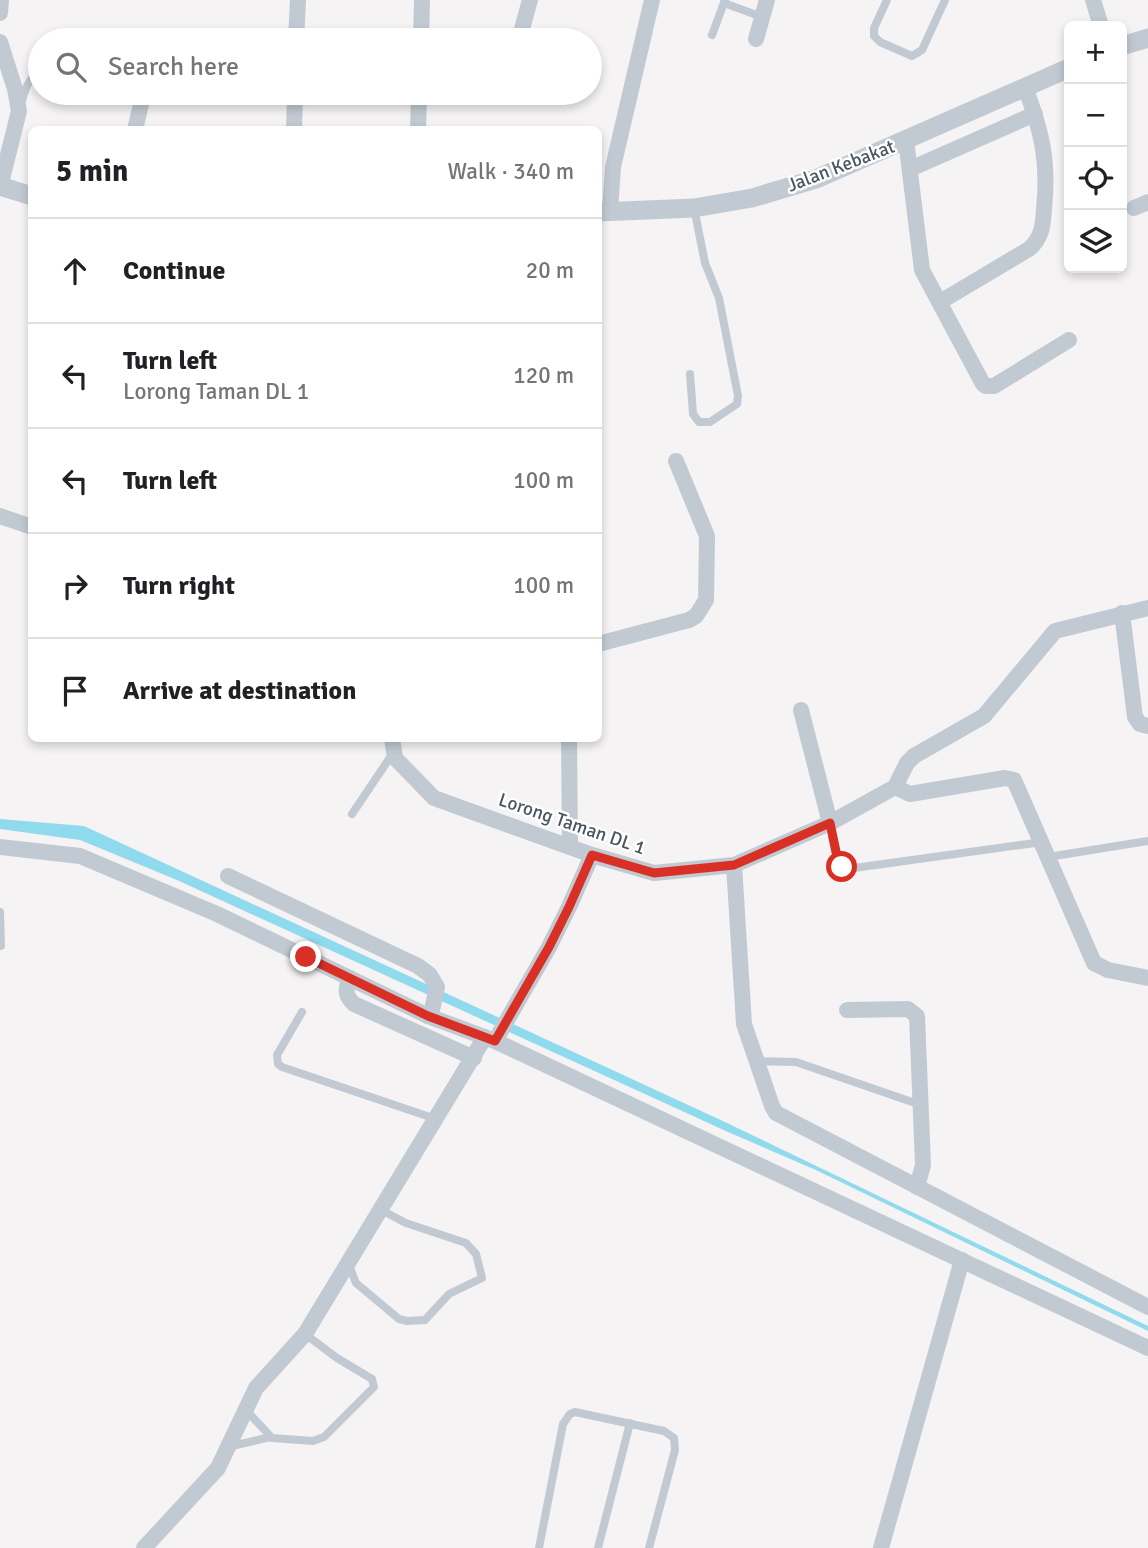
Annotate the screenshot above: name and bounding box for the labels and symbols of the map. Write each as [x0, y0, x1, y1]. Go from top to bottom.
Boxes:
street label: Jalan Kebakat [784, 134, 898, 197]
street label: Lorong Taman DL 1 [495, 788, 649, 860]
route start [826, 851, 857, 882]
route end [290, 941, 321, 972]

